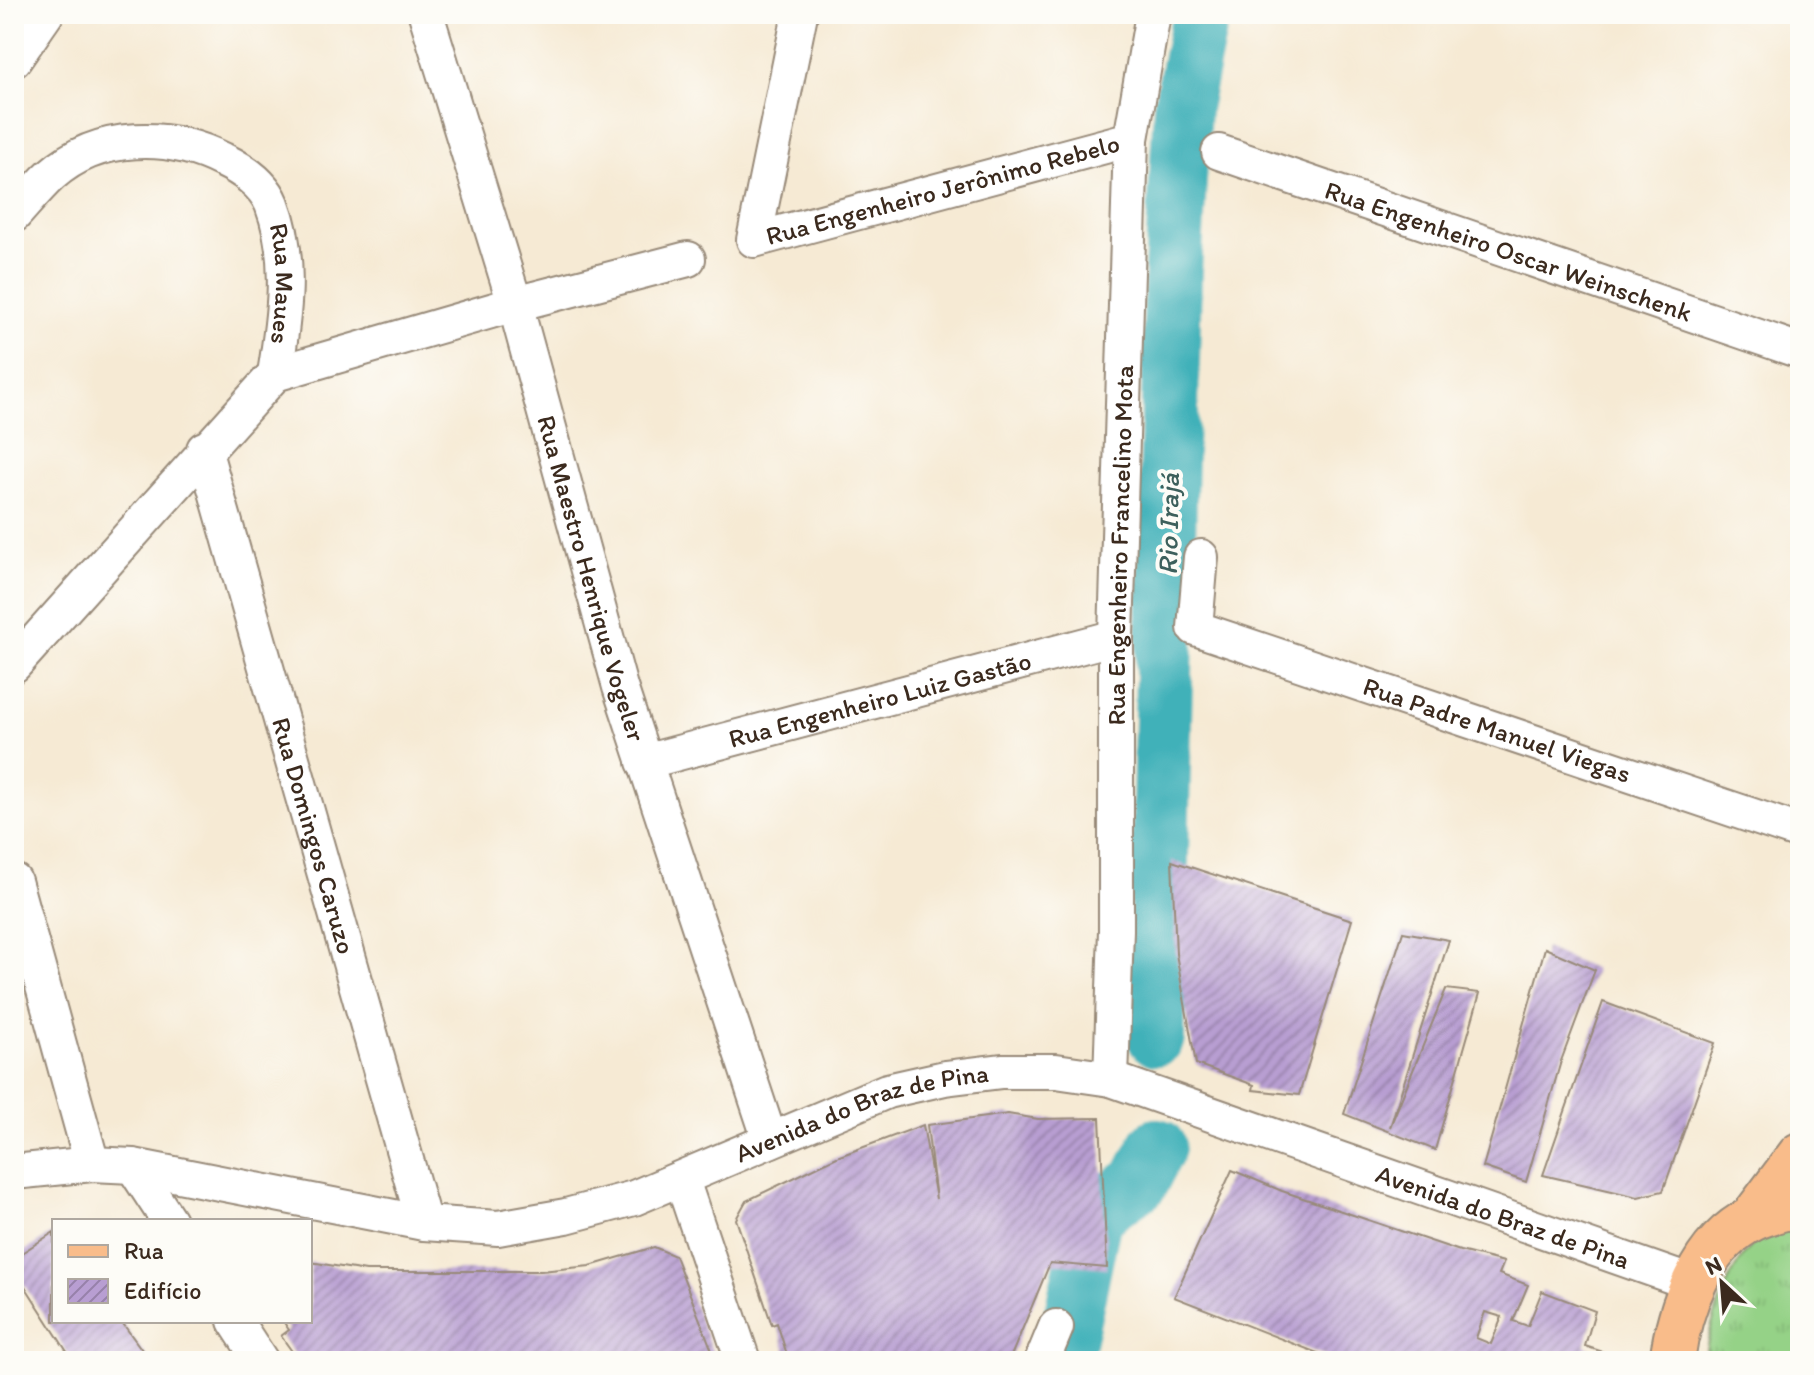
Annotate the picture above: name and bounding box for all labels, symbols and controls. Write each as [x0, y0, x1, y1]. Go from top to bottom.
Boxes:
street label: Rua Engenheiro Jerônimo Rebelo [762, 127, 1123, 252]
street label: Rua Engenheiro Oscar Weinschenk [1321, 174, 1696, 329]
street label: Rua Maues [263, 220, 301, 346]
street label: Rua Engenheiro Francelino Mota [1100, 364, 1140, 726]
street label: Rua Maestro Henrique Vogeler [530, 412, 653, 746]
water label: Rio Irajá [1150, 472, 1186, 575]
street label: Rua Engenheiro Luiz Gastão [725, 644, 1035, 755]
street label: Rua Padre Manuel Viegas [1359, 670, 1635, 790]
street label: Rua Domingos Caruzo [265, 714, 363, 958]
street label: Avenida do Braz de Pina [730, 1057, 990, 1169]
street label: Avenida do Braz de Pina [1372, 1157, 1634, 1276]
legend [52, 1219, 312, 1323]
text: Rua [124, 1236, 164, 1265]
north arrow [1682, 1243, 1762, 1323]
text: N [1701, 1250, 1726, 1281]
text: Edifício [124, 1276, 201, 1305]

